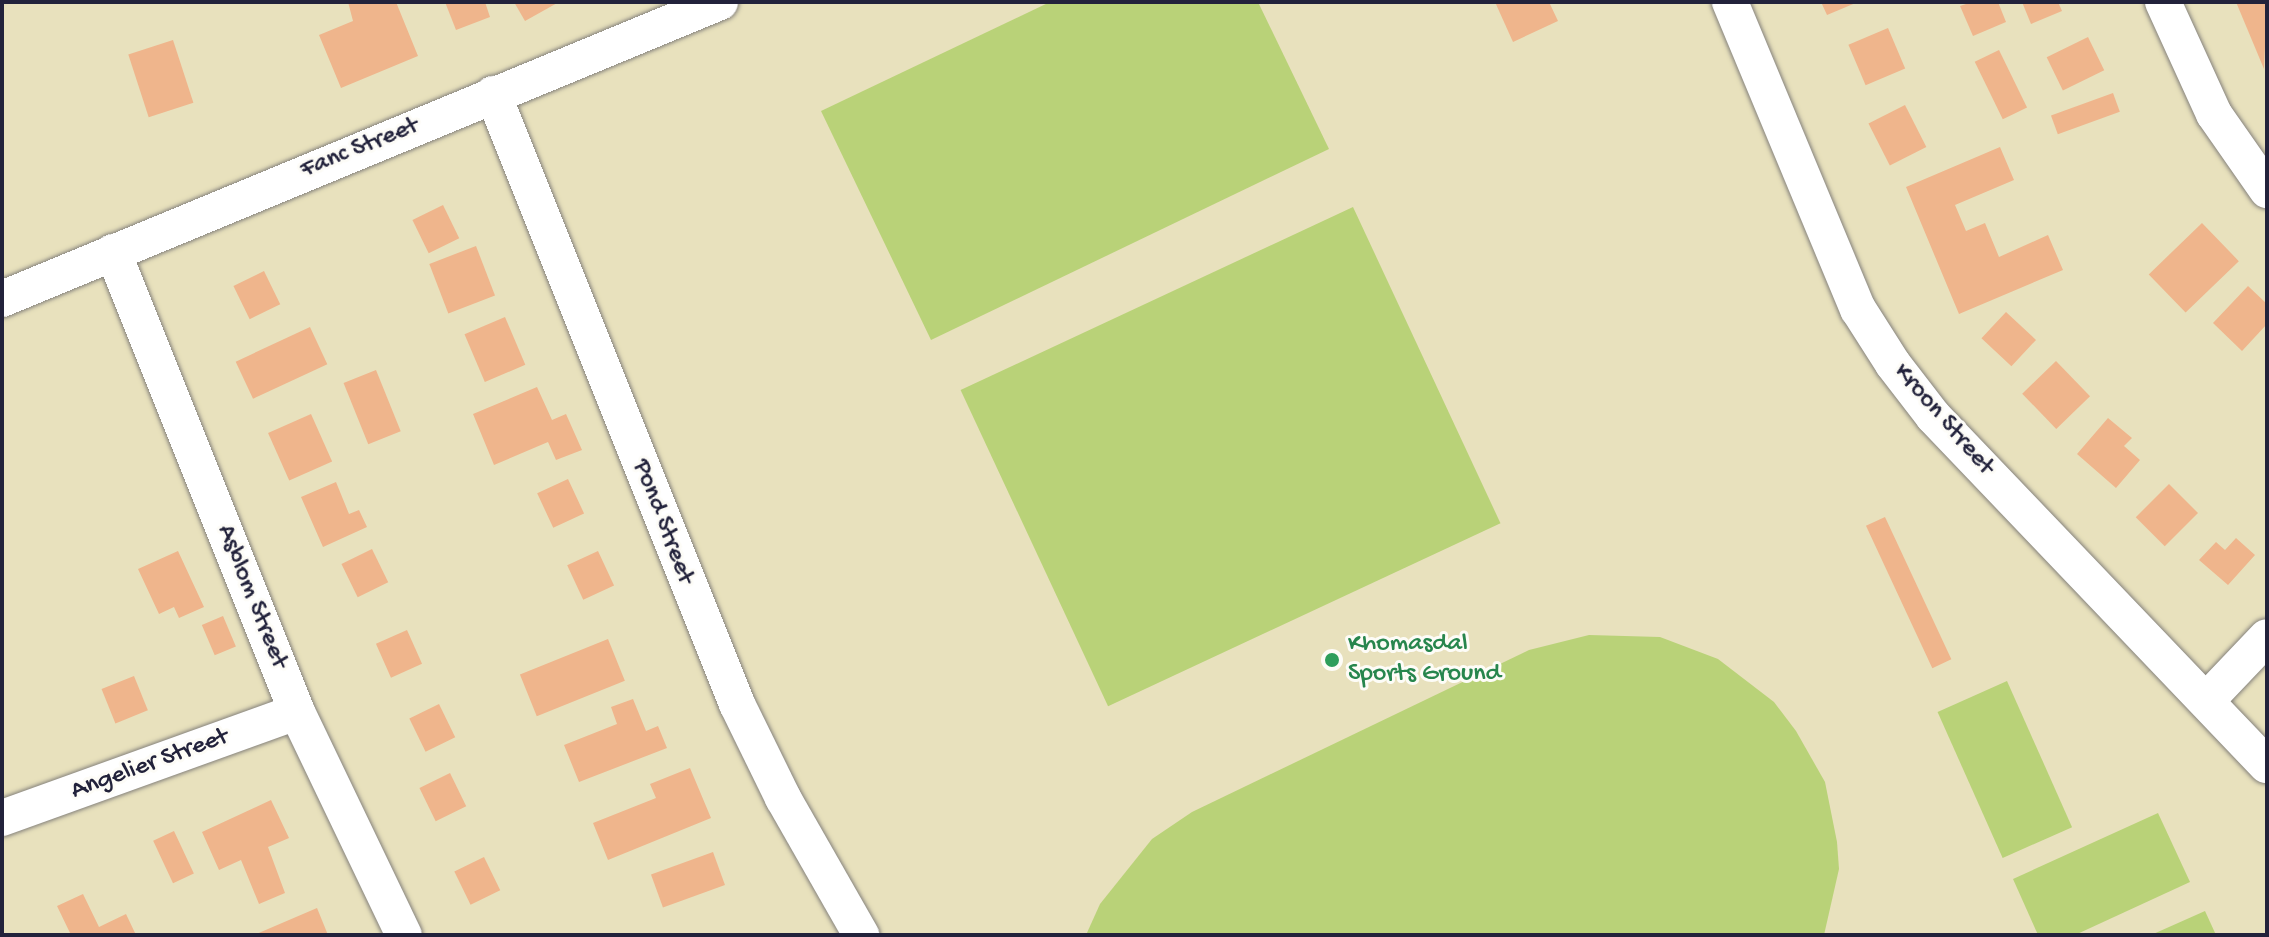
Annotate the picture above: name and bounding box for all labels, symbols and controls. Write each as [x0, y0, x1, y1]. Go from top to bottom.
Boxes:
street label: Fanc Street [296, 111, 424, 187]
street label: Kroon Street [1886, 358, 2000, 482]
street label: Pond Street [624, 455, 700, 589]
street label: Asblom Street [208, 521, 294, 673]
place label: Khomasdal Sports Ground [1348, 629, 1501, 690]
marker: Khomasdal Sports Ground [1323, 651, 1341, 669]
street label: Angelier Street [67, 722, 233, 808]

